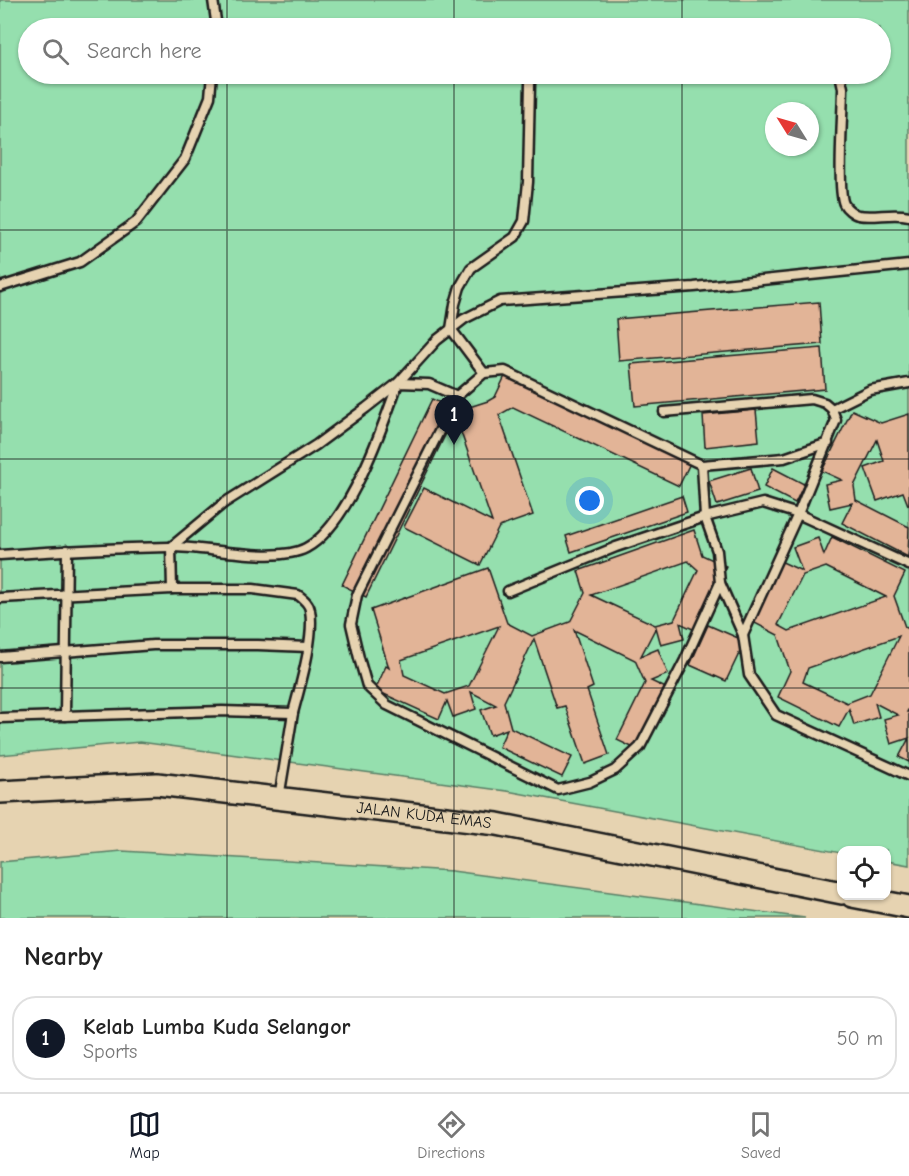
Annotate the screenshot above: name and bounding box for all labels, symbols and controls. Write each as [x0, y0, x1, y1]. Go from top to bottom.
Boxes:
search box [18, 18, 891, 84]
icon: search [39, 35, 72, 68]
text: Search here [87, 38, 202, 64]
north arrow [765, 102, 819, 156]
pin: 1 [434, 396, 474, 445]
your location [575, 486, 604, 515]
street label: JALAN KUDA EMAS [355, 799, 493, 832]
map controls [837, 846, 891, 900]
button: locate [837, 846, 891, 900]
text: Nearby [24, 942, 103, 972]
text: Kelab Lumba Kuda Selangor [83, 1014, 350, 1040]
text: 1 [42, 1027, 49, 1050]
text: 50 m [837, 1027, 883, 1050]
text: Sports [83, 1040, 137, 1063]
tab: Map [128, 1108, 161, 1162]
tab: Directions [417, 1108, 485, 1162]
tab: Saved [741, 1108, 781, 1162]

